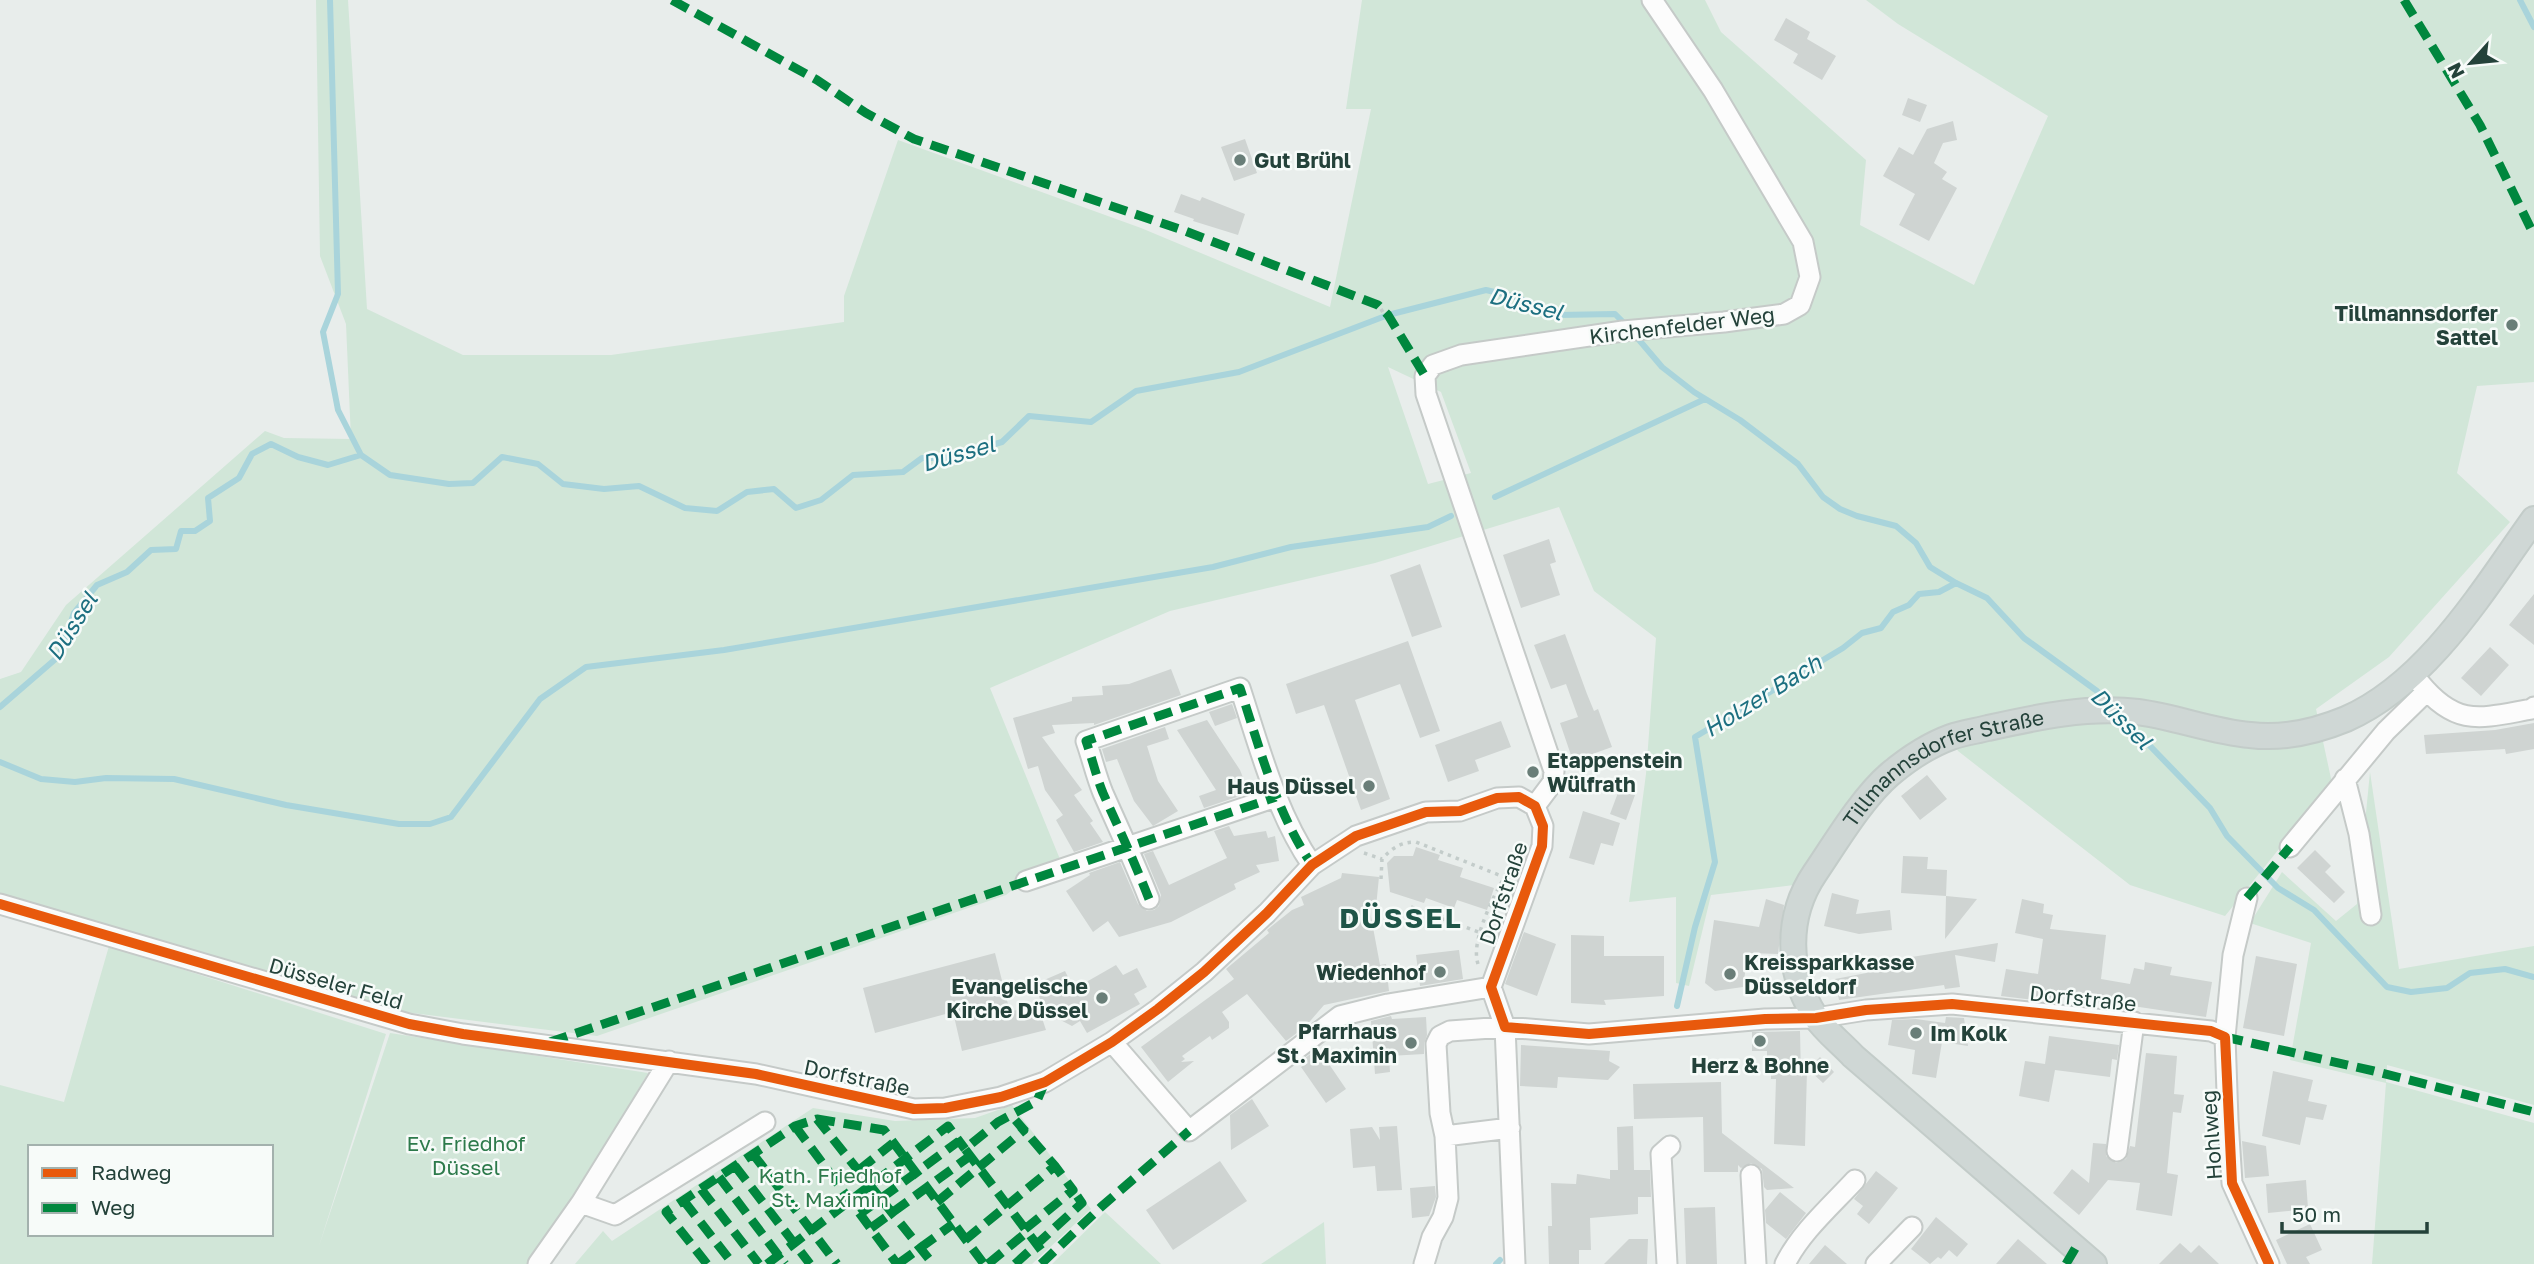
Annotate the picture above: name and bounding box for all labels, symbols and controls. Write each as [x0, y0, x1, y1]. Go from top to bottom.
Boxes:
north arrow [2436, 28, 2506, 98]
text: N [2442, 59, 2469, 83]
place label: Gut Brühl [1254, 147, 1351, 173]
marker: Gut Brühl [1232, 152, 1248, 168]
water label: Düssel [1486, 280, 1567, 326]
place label: Tillmannsdorfer Sattel [2335, 300, 2498, 350]
street label: Kirchenfelder Weg [1588, 301, 1776, 349]
marker: Tillmannsdorfer Sattel [2504, 317, 2520, 333]
water label: Düssel [918, 429, 1000, 477]
water label: Düssel [39, 585, 104, 665]
water label: Holzer Bach [1698, 647, 1827, 742]
water label: Düssel [2086, 682, 2160, 756]
street label: Tillmannsdorfer Straße [1837, 704, 2046, 832]
place label: Etappenstein Wülfrath [1547, 747, 1683, 797]
marker: Etappenstein Wülfrath [1525, 764, 1541, 780]
place label: Haus Düssel [1227, 773, 1355, 799]
marker: Haus Düssel [1361, 778, 1377, 794]
street label: Dorfstraße [1473, 838, 1533, 948]
district label: DÜSSEL [1339, 901, 1463, 934]
place label: Kreissparkkasse Düsseldorf [1744, 949, 1914, 999]
street label: Düsseler Feld [266, 952, 406, 1014]
place label: Wiedenhof [1316, 959, 1426, 985]
marker: Wiedenhof [1432, 964, 1448, 980]
marker: Kreissparkkasse Düsseldorf [1722, 966, 1738, 982]
place label: Evangelische Kirche Düssel [946, 973, 1088, 1023]
street label: Dorfstraße [2028, 979, 2138, 1017]
marker: Evangelische Kirche Düssel [1094, 990, 1110, 1006]
place label: Pfarrhaus St. Maximin [1277, 1018, 1397, 1068]
place label: Im Kolk [1930, 1020, 2007, 1046]
marker: Im Kolk [1908, 1025, 1924, 1041]
marker: Herz & Bohne [1752, 1033, 1768, 1049]
marker: Pfarrhaus St. Maximin [1403, 1035, 1419, 1051]
place label: Herz & Bohne [1691, 1052, 1829, 1078]
street label: Dorfstraße [802, 1053, 912, 1101]
street label: Hohlweg [2195, 1089, 2227, 1181]
park label: Ev. Friedhof Düssel [406, 1130, 526, 1180]
legend [28, 1145, 273, 1236]
text: Radweg [91, 1159, 172, 1185]
park label: Kath. Friedhof St. Maximin [758, 1162, 902, 1212]
scale bar [2282, 1190, 2427, 1234]
text: Weg [91, 1194, 135, 1220]
text: 50 m [2292, 1201, 2341, 1227]

